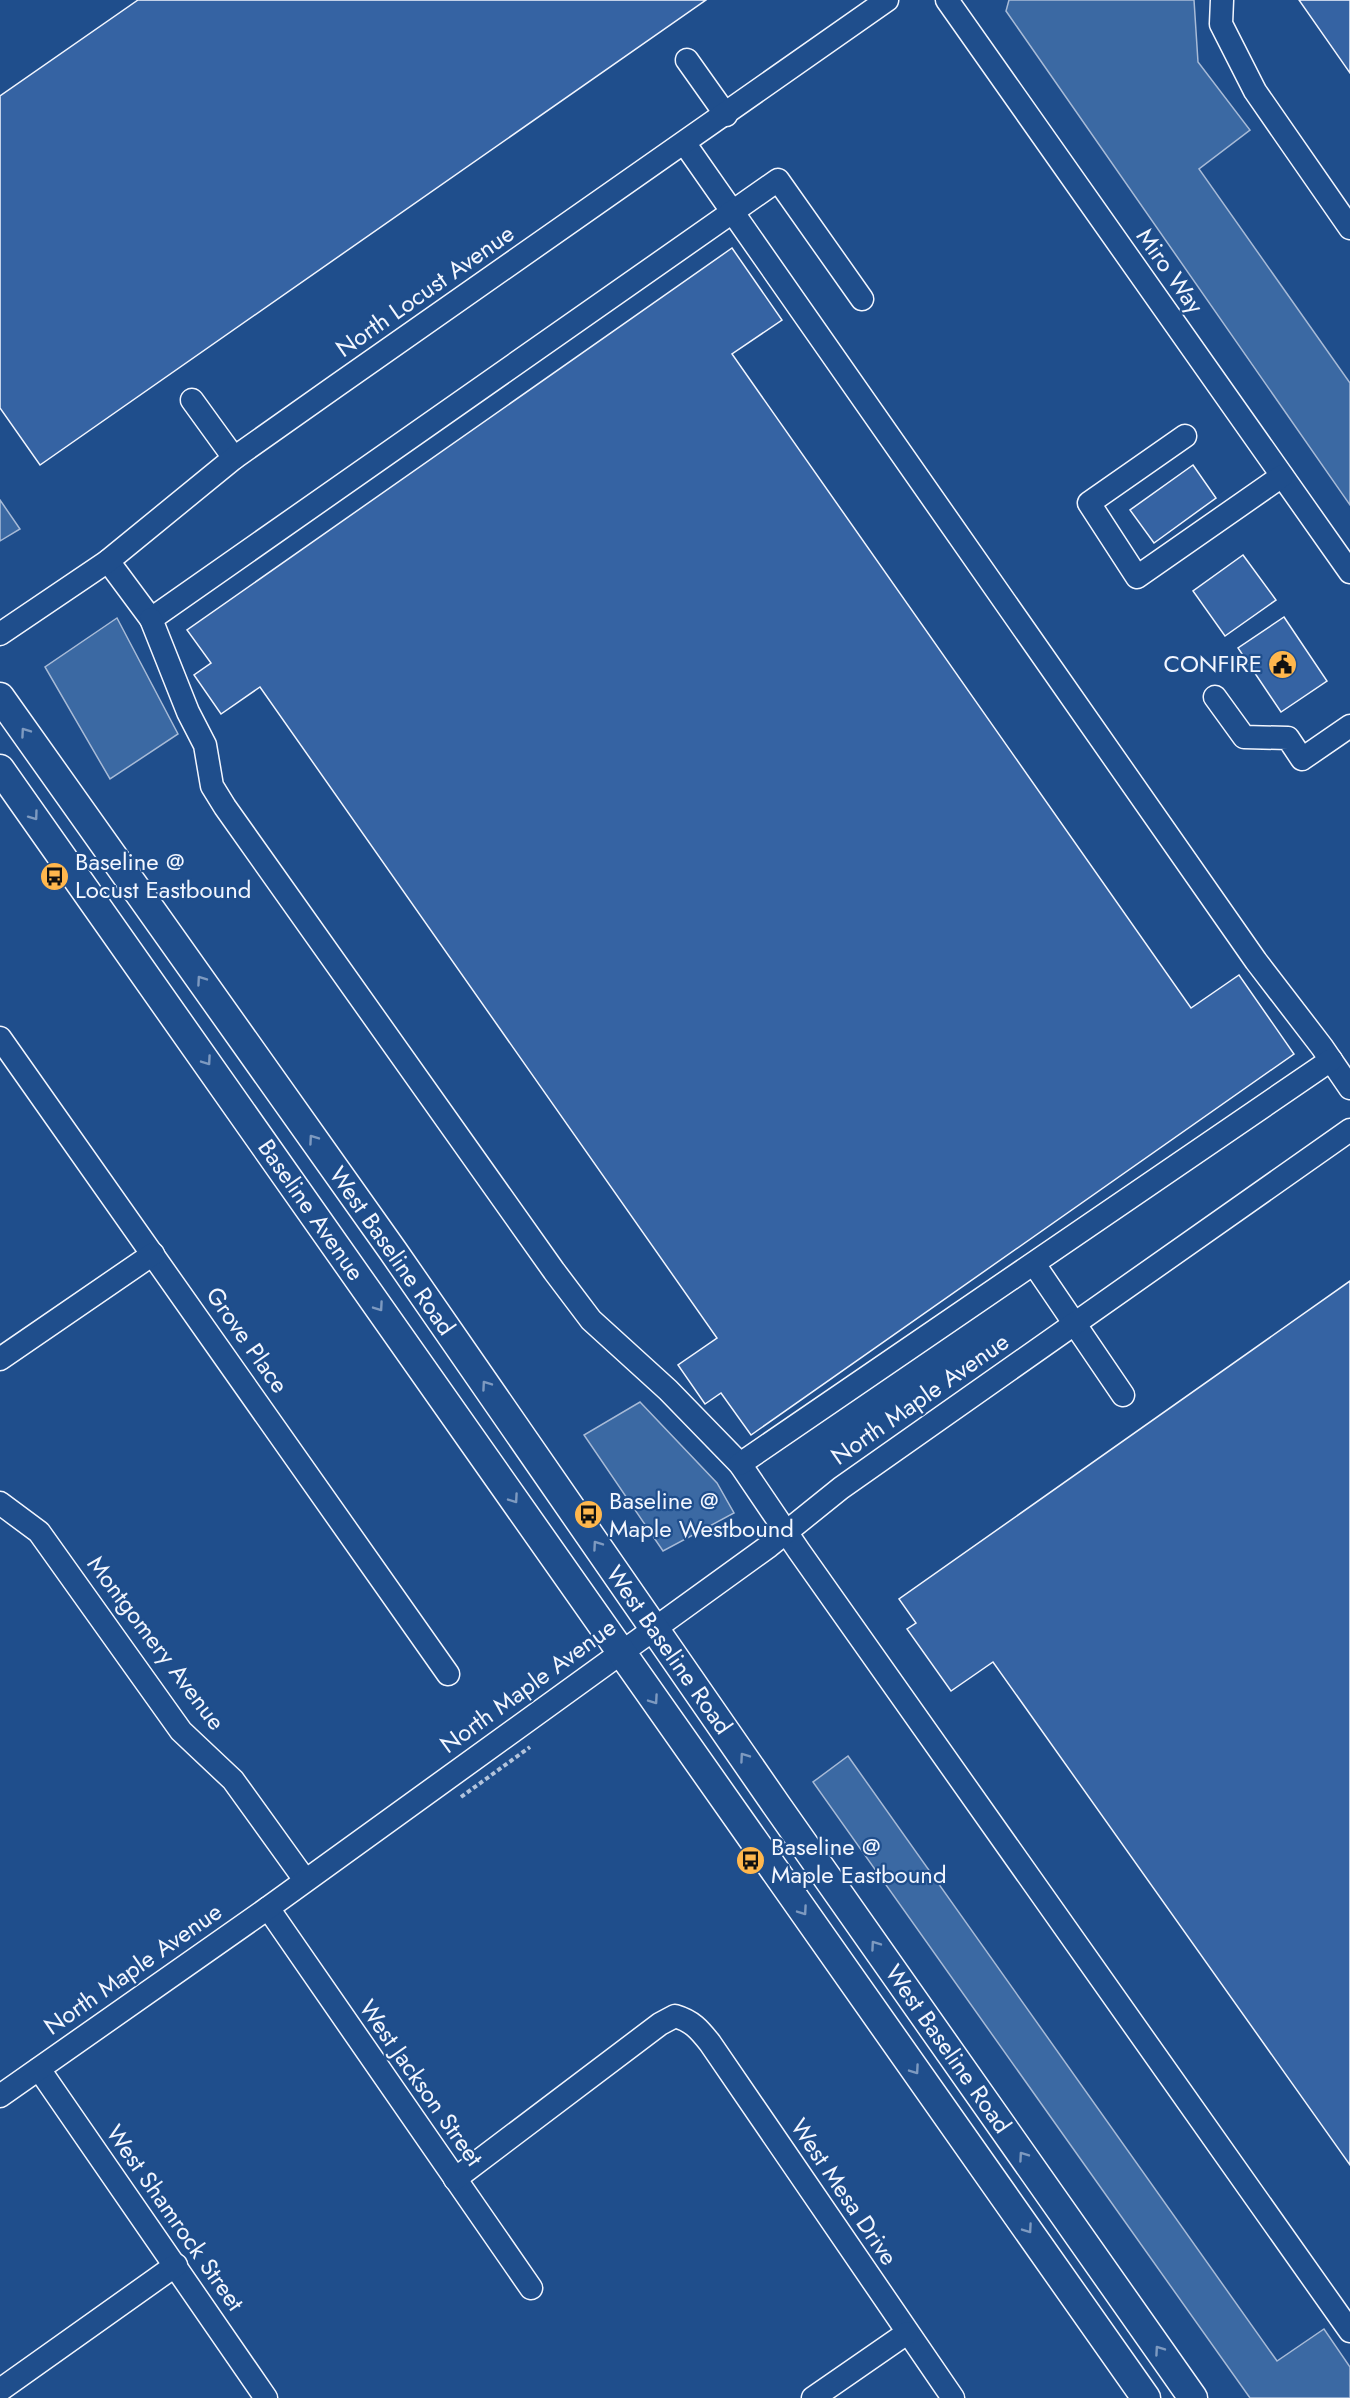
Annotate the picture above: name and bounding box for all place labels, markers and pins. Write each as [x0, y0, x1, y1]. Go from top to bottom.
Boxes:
place label: CONFIRE [1163, 646, 1262, 681]
public building icon: CONFIRE [1267, 648, 1299, 680]
place label: Baseline @ Locust Eastbound [75, 844, 251, 907]
bus stop icon: Baseline @ Locust Eastbound [38, 860, 70, 892]
place label: Baseline @ Maple Westbound [609, 1483, 794, 1546]
bus stop icon: Baseline @ Maple Westbound [572, 1499, 604, 1531]
place label: Baseline @ Maple Eastbound [771, 1829, 947, 1892]
bus stop icon: Baseline @ Maple Eastbound [734, 1845, 766, 1877]

